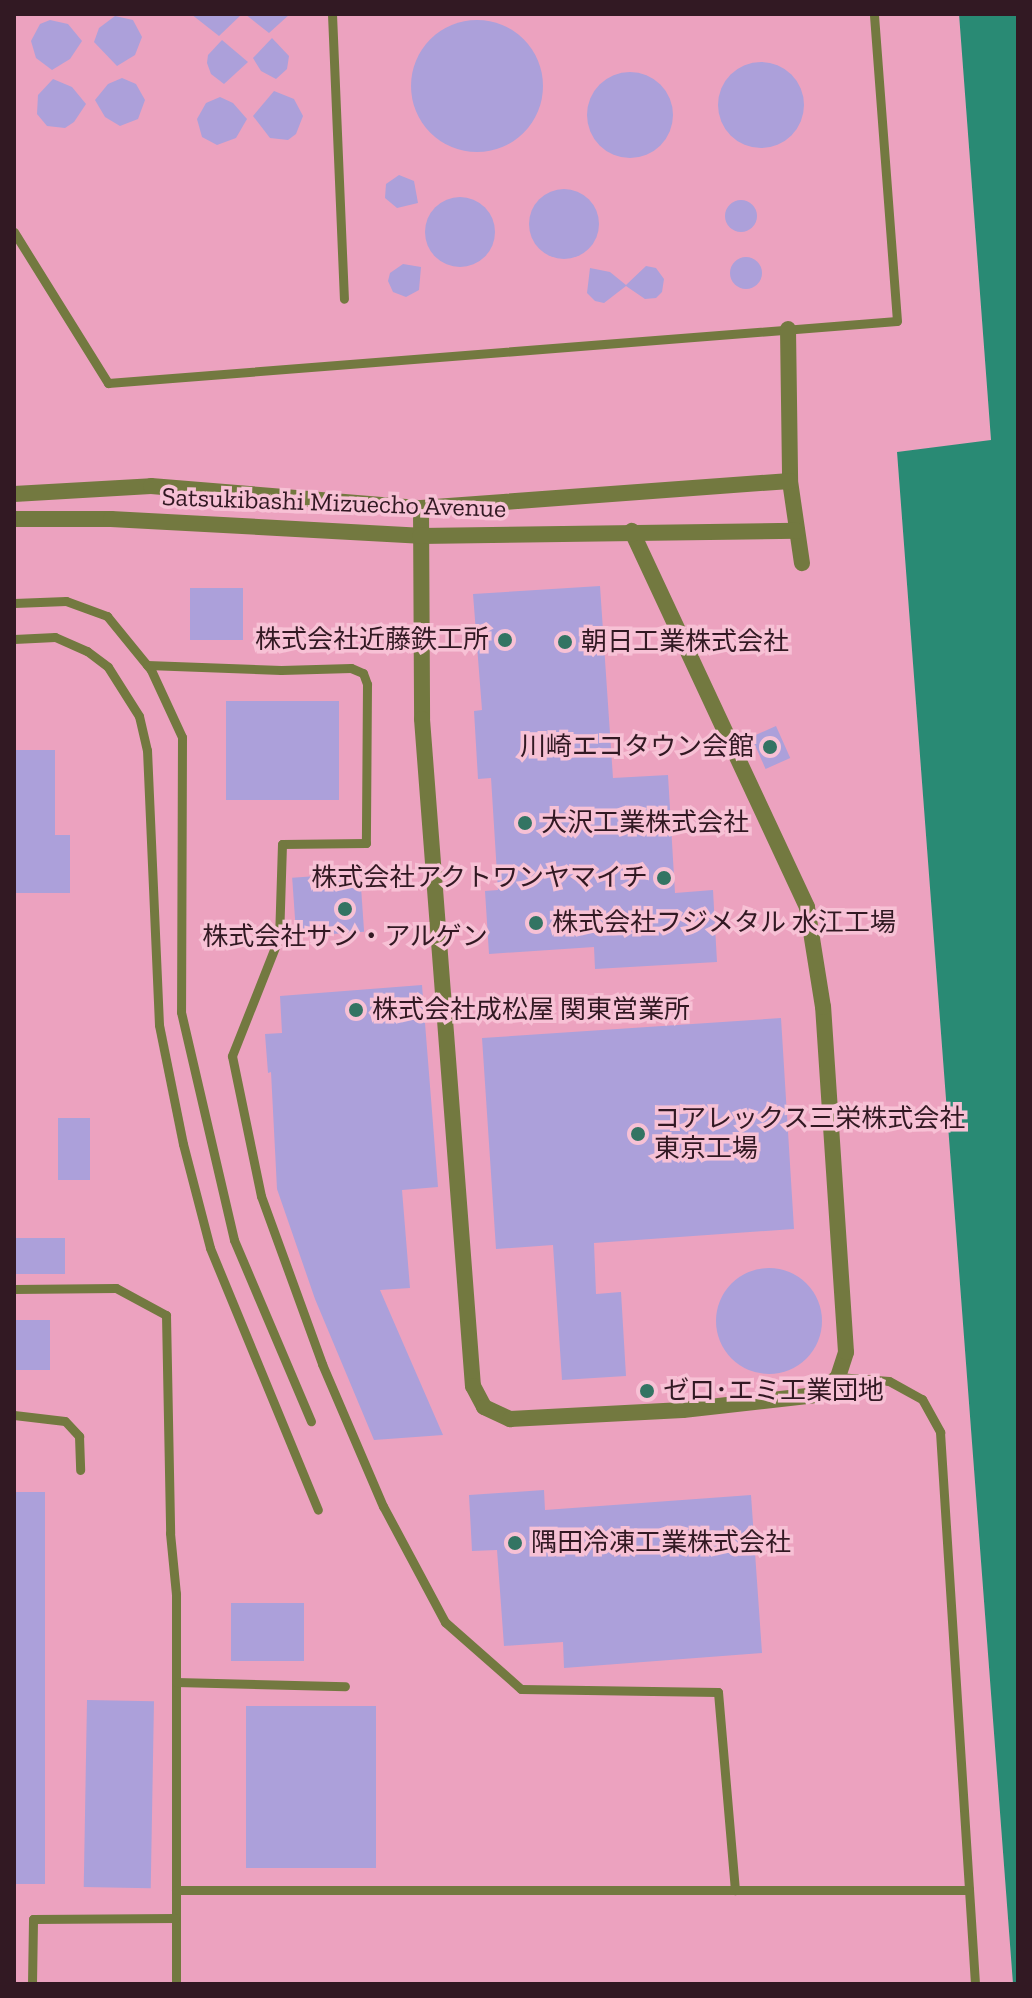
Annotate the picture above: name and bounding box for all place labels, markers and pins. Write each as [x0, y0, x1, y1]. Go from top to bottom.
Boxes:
place label: 株式会社近藤鉄工所 [255, 624, 489, 656]
place label: 朝日工業株式会社 [581, 626, 789, 658]
marker: 株式会社近藤鉄工所 [496, 631, 514, 649]
marker: 朝日工業株式会社 [556, 633, 574, 651]
place label: 川崎エコタウン会館 [520, 731, 754, 763]
marker: 川崎エコタウン会館 [761, 738, 779, 756]
place label: 大沢工業株式会社 [541, 807, 749, 839]
marker: 大沢工業株式会社 [516, 814, 534, 832]
place label: 株式会社アクトワンヤマイチ [310, 862, 648, 894]
marker: 株式会社アクトワンヤマイチ [655, 869, 673, 887]
marker: 株式会社サン・アルゲン [336, 900, 354, 918]
place label: 株式会社フジメタル 水江工場 [552, 907, 896, 939]
marker: 株式会社フジメタル 水江工場 [527, 914, 545, 932]
place label: 株式会社サン・アルゲン [202, 921, 488, 953]
place label: 株式会社成松屋 関東営業所 [372, 994, 690, 1026]
marker: 株式会社成松屋 関東営業所 [347, 1001, 365, 1019]
place label: コアレックス三栄株式会社 東京工場 [654, 1103, 966, 1164]
marker: コアレックス三栄株式会社 東京工場 [629, 1125, 647, 1143]
place label: ゼロ･エミ工業団地 [663, 1375, 884, 1407]
marker: ゼロ･エミ工業団地 [638, 1382, 656, 1400]
place label: 隅田冷凍工業株式会社 [531, 1527, 791, 1559]
marker: 隅田冷凍工業株式会社 [506, 1534, 524, 1552]

